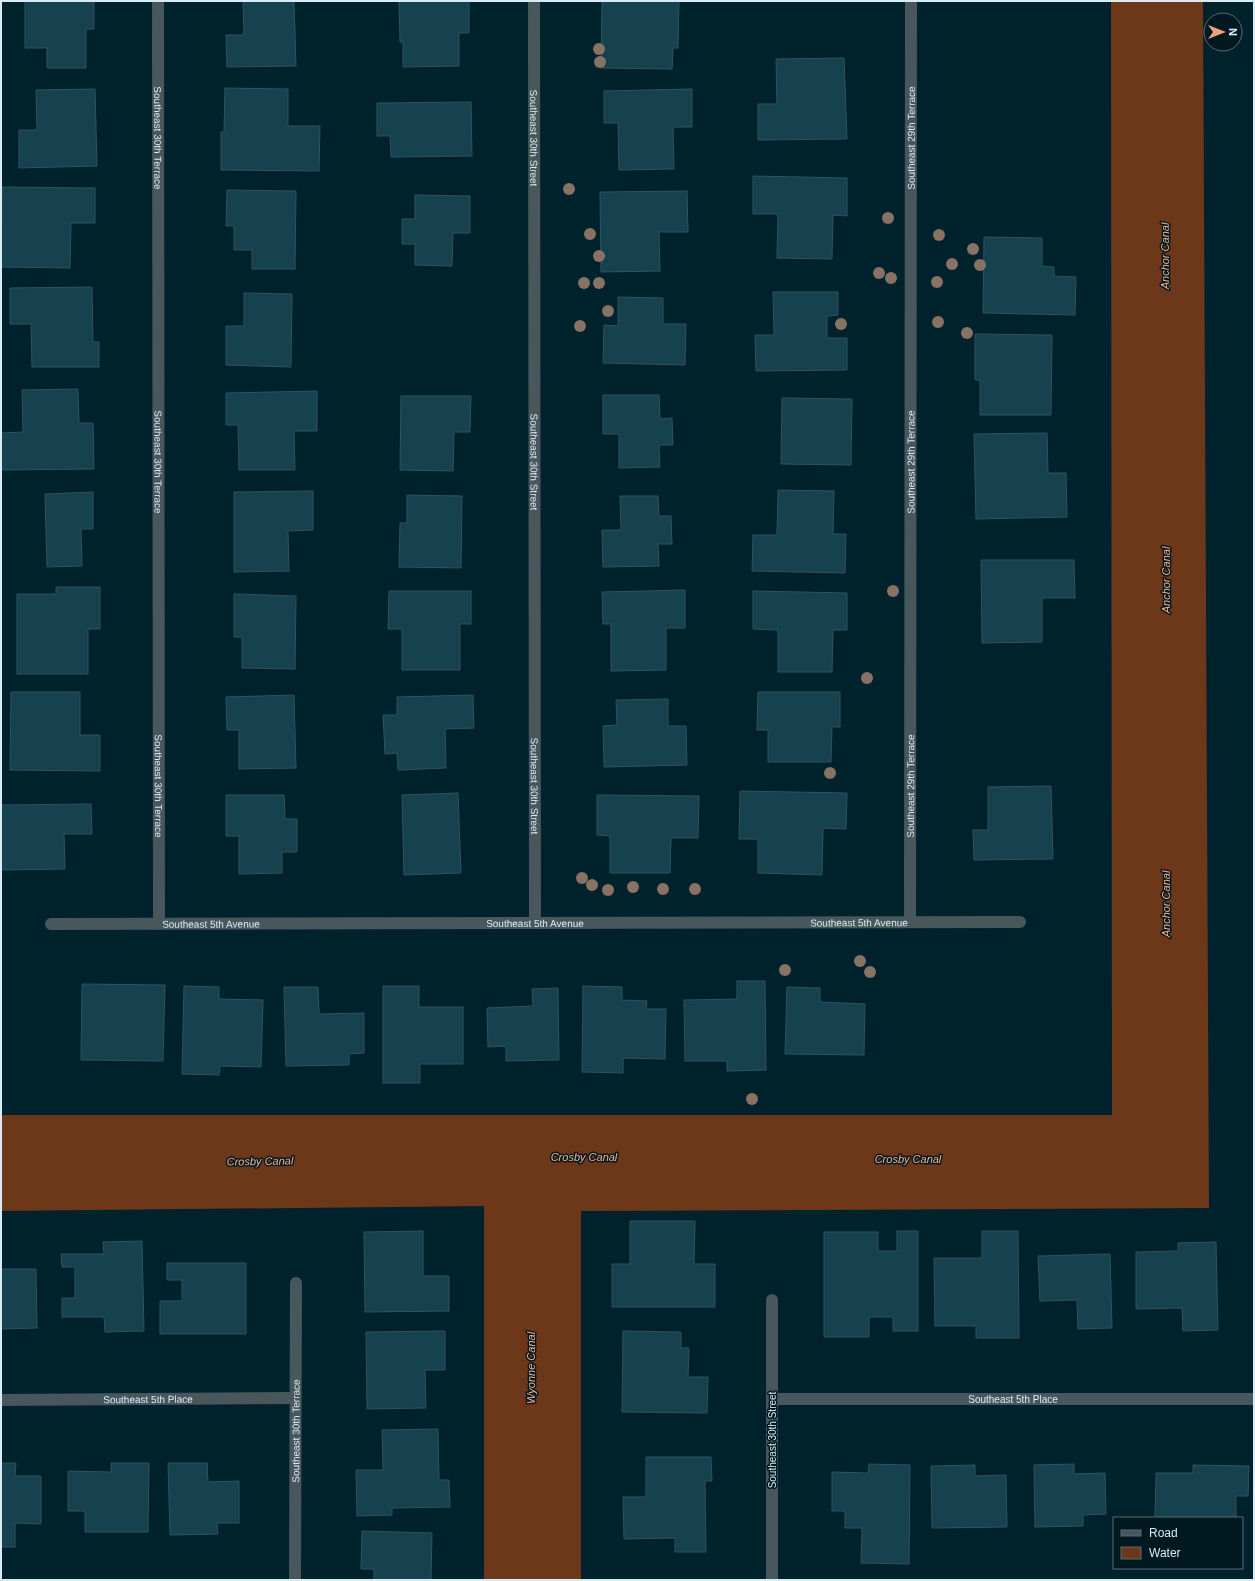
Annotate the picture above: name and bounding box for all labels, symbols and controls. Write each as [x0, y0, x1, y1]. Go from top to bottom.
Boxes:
north arrow [1203, 12, 1243, 52]
text: N [1227, 28, 1239, 36]
street label: Southeast 30th Terrace [153, 86, 164, 190]
street label: Southeast 29th Terrace [905, 86, 916, 190]
street label: Southeast 30th Street [529, 90, 540, 187]
water label: Anchor Canal [1159, 222, 1171, 290]
street label: Southeast 30th Terrace [153, 410, 164, 514]
street label: Southeast 29th Terrace [905, 410, 916, 514]
street label: Southeast 30th Street [529, 414, 540, 511]
water label: Anchor Canal [1160, 546, 1172, 614]
street label: Southeast 30th Terrace [153, 734, 164, 838]
street label: Southeast 29th Terrace [905, 734, 916, 838]
street label: Southeast 30th Street [529, 738, 540, 835]
water label: Anchor Canal [1160, 870, 1172, 938]
street label: Southeast 5th Avenue [486, 917, 584, 929]
street label: Southeast 5th Avenue [810, 917, 908, 928]
street label: Southeast 5th Avenue [162, 918, 260, 929]
water label: Crosby Canal [551, 1151, 618, 1163]
water label: Crosby Canal [875, 1153, 942, 1165]
water label: Crosby Canal [227, 1154, 294, 1168]
water label: Wyonne Canal [525, 1331, 537, 1404]
street label: Southeast 30th Terrace [290, 1379, 301, 1483]
street label: Southeast 30th Street [767, 1391, 778, 1488]
street label: Southeast 5th Place [103, 1393, 193, 1405]
street label: Southeast 5th Place [968, 1394, 1058, 1405]
legend [1113, 1517, 1243, 1569]
text: Road [1149, 1526, 1178, 1540]
text: Water [1149, 1546, 1181, 1560]

